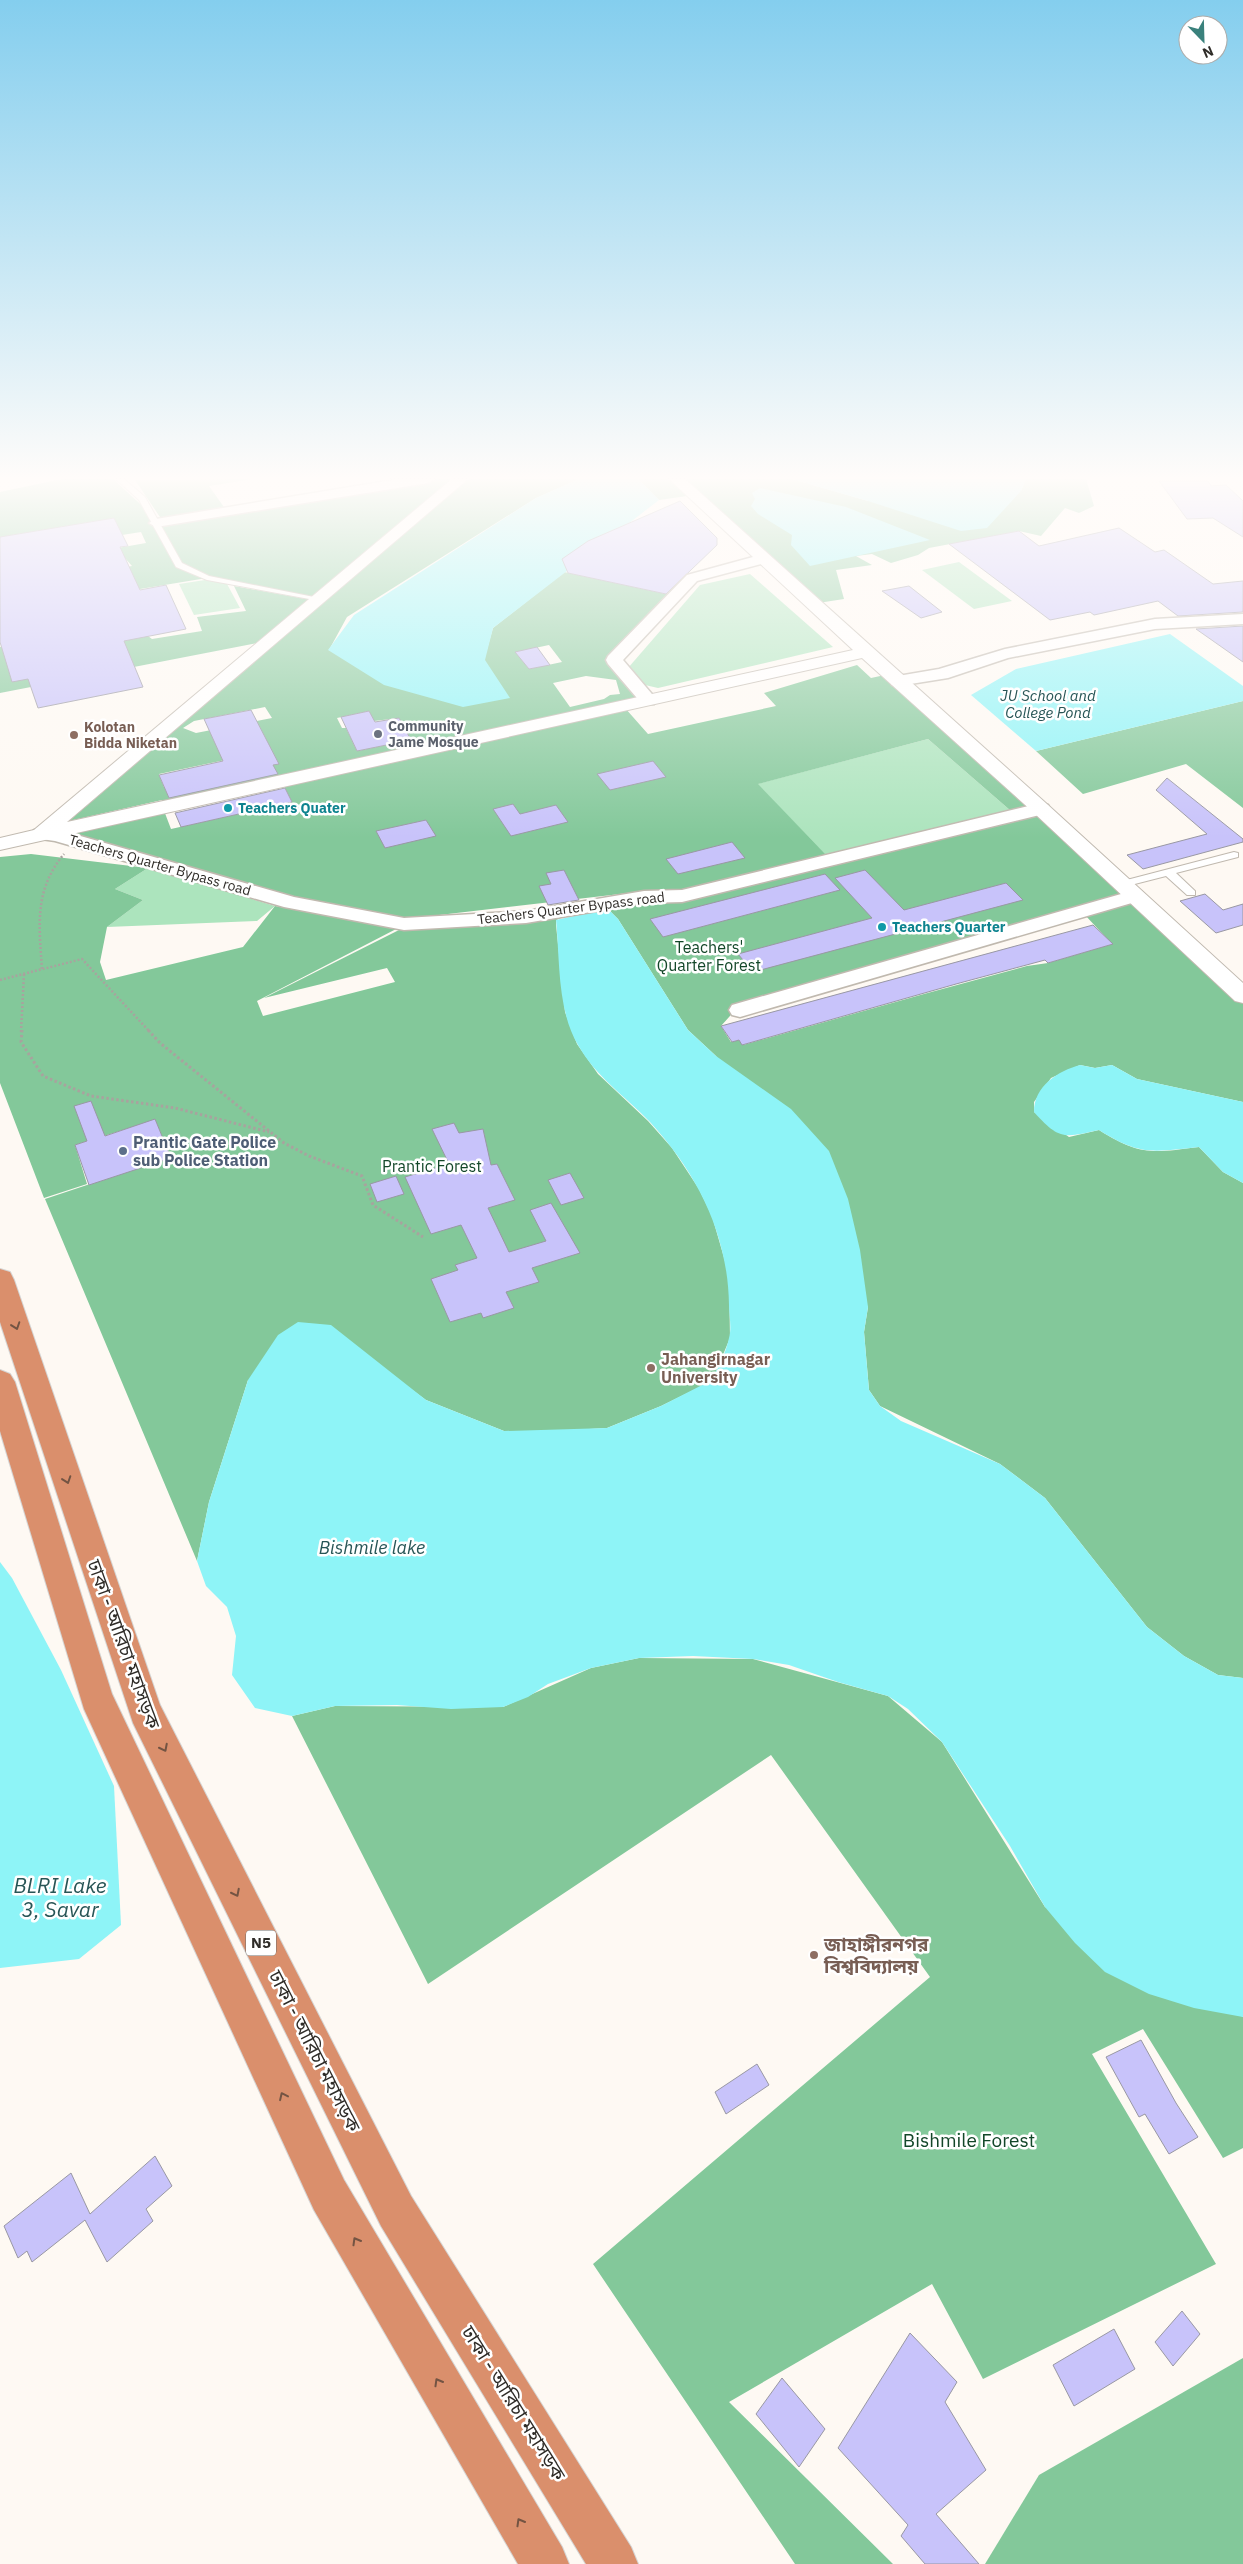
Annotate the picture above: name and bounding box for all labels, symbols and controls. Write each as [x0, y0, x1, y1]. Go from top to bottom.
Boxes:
north arrow [1178, 15, 1228, 65]
text: N [1200, 42, 1216, 62]
water label: JU School and College Pond [1000, 686, 1096, 722]
place label: Community Jame Mosque [388, 717, 479, 751]
place label: Kolotan Bidda Niketan [84, 718, 177, 752]
marker: Community Jame Mosque [372, 728, 384, 740]
marker: Kolotan Bidda Niketan [68, 729, 80, 741]
place label: Teachers Quater [238, 799, 346, 817]
marker: Teachers Quater [222, 802, 234, 814]
street label: Teachers Quarter Bypass road [67, 830, 253, 900]
street label: Teachers Quarter Bypass road [476, 888, 666, 928]
place label: Teachers Quarter [892, 918, 1006, 936]
marker: Teachers Quarter [876, 921, 888, 933]
park label: Teachers' Quarter Forest [657, 937, 761, 975]
place label: Prantic Gate Police sub Police Station [133, 1132, 276, 1170]
marker: Prantic Gate Police sub Police Station [117, 1145, 129, 1157]
park label: Prantic Forest [382, 1156, 482, 1176]
one-way arrow [10, 1321, 20, 1330]
place label: Jahangirnagar University [661, 1349, 771, 1387]
marker: Jahangirnagar University [645, 1362, 657, 1374]
one-way arrow [62, 1475, 72, 1484]
water label: Bishmile lake [319, 1536, 425, 1559]
street label: ঢাকা - আরিচা মহাসড়ক [82, 1555, 166, 1732]
one-way arrow [157, 1743, 168, 1752]
water label: BLRI Lake 3, Savar [14, 1871, 107, 1923]
one-way arrow [230, 1888, 240, 1897]
road number: N5 [246, 1930, 276, 1956]
place label: জাহাঙ্গীরনগর বিশ্ববিদ্যালয় [823, 1932, 929, 1978]
marker: জাহাঙ্গীরনগর বিশ্ববিদ্যালয় [808, 1949, 820, 1961]
street label: ঢাকা - আরিচা মহাসড়ক [263, 1965, 366, 2136]
one-way arrow [279, 2092, 289, 2101]
park label: Bishmile Forest [903, 2128, 1035, 2152]
one-way arrow [353, 2238, 363, 2247]
street label: ঢাকা - আরিচা মহাসড়ক [456, 2320, 572, 2485]
one-way arrow [434, 2378, 444, 2387]
one-way arrow [516, 2518, 526, 2527]

